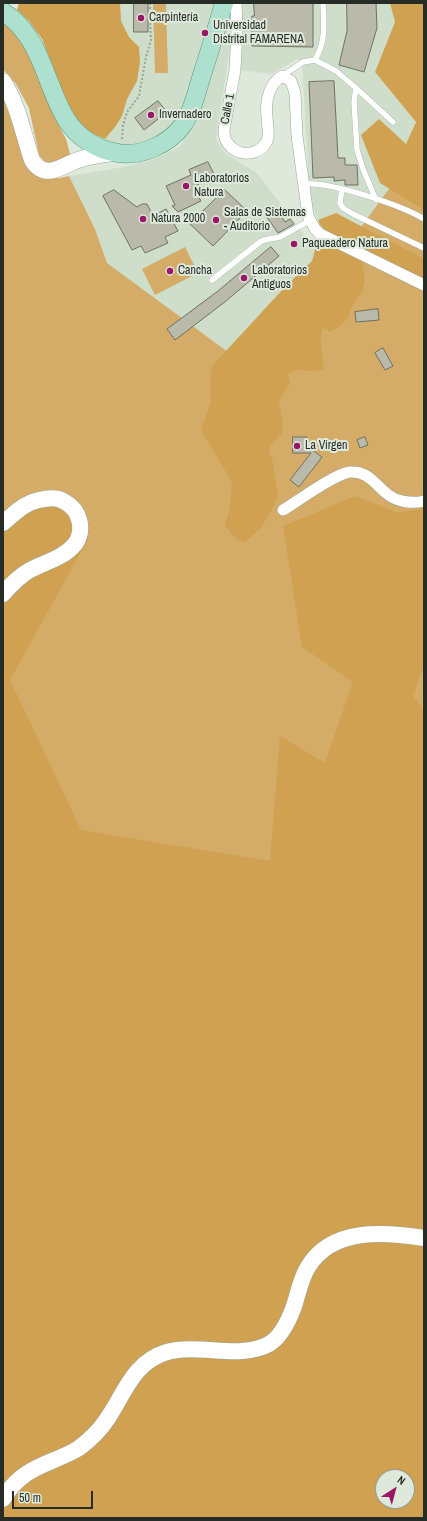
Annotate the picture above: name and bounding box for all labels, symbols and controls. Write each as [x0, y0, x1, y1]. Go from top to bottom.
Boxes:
place label: Carpintería [149, 11, 198, 25]
marker: Carpintería [136, 13, 146, 23]
place label: Universidad Distrital FAMARENA [213, 19, 304, 47]
marker: Universidad Distrital FAMARENA [200, 28, 210, 38]
street label: Calle 1 [218, 93, 238, 125]
place label: Invernadero [159, 108, 212, 122]
marker: Invernadero [146, 110, 156, 120]
place label: Laboratorios Natura [194, 172, 249, 200]
marker: Laboratorios Natura [181, 181, 191, 191]
place label: Salas de Sistemas - Auditorio [224, 206, 306, 234]
place label: Natura 2000 [151, 212, 205, 226]
marker: Natura 2000 [138, 214, 148, 224]
marker: Salas de Sistemas - Auditorio [211, 215, 221, 225]
place label: Paqueadero Natura [302, 237, 388, 251]
marker: Paqueadero Natura [289, 239, 299, 249]
place label: Cancha [178, 264, 212, 278]
place label: Laboratorios Antiguos [252, 264, 307, 292]
marker: Cancha [165, 266, 175, 276]
marker: Laboratorios Antiguos [239, 273, 249, 283]
place label: La Virgen [305, 439, 348, 453]
marker: La Virgen [292, 441, 302, 451]
north arrow [375, 1469, 415, 1509]
text: N [395, 1473, 408, 1488]
scale bar [14, 1483, 95, 1509]
text: 50 m [19, 1490, 41, 1506]

